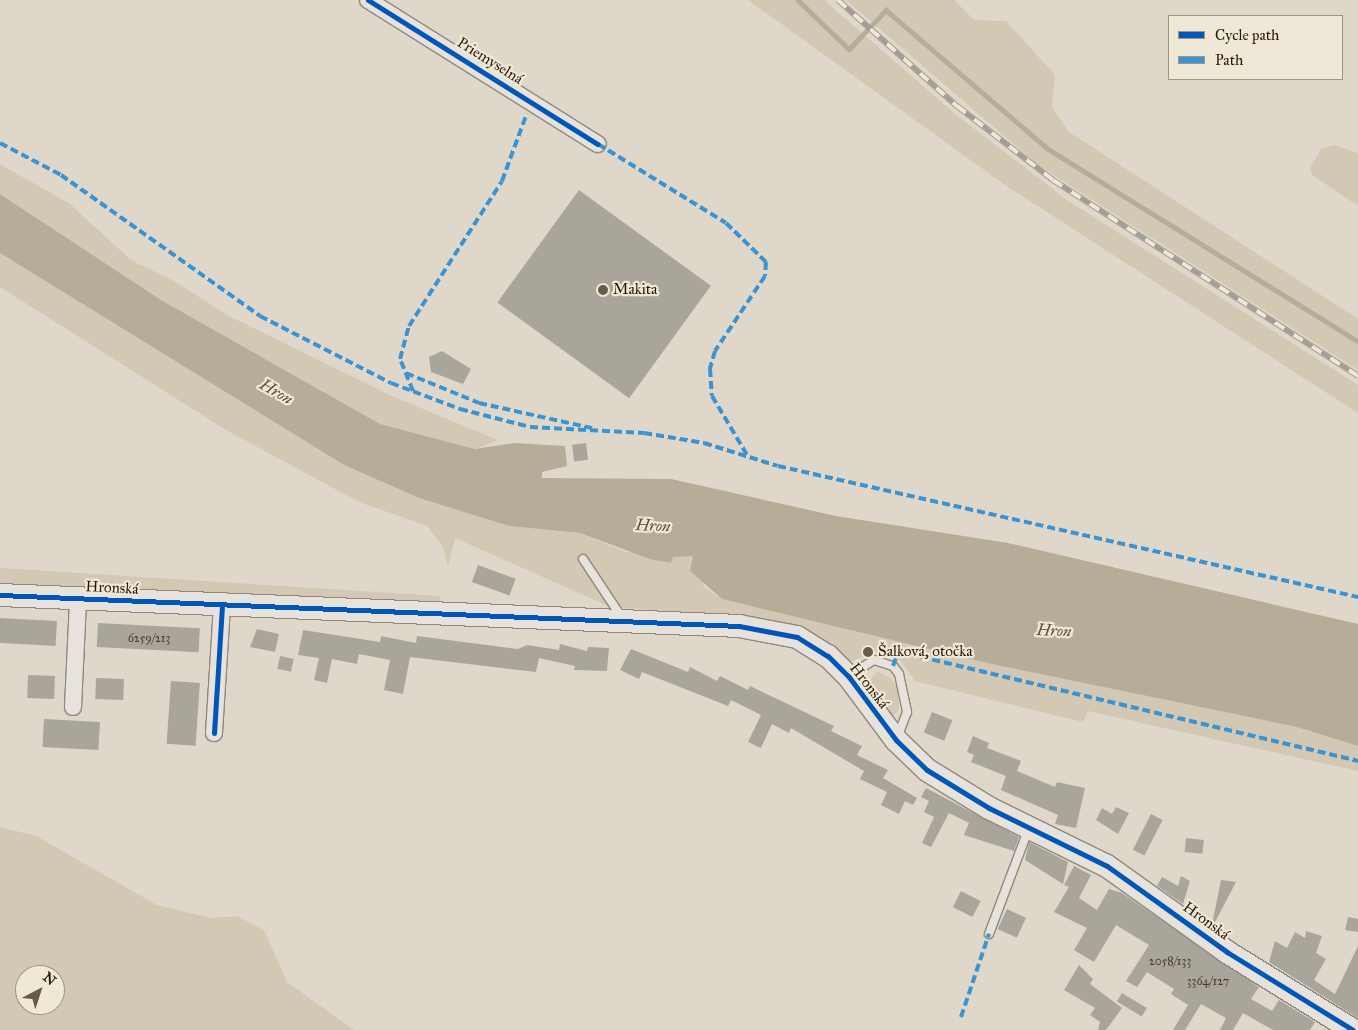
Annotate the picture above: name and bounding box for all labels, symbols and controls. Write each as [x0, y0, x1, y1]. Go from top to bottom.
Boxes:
legend [1168, 15, 1343, 80]
text: Cycle path [1215, 26, 1279, 44]
street label: Priemyselná [454, 34, 526, 88]
text: Path [1215, 51, 1243, 69]
place label: Makita [613, 281, 657, 299]
marker: Makita [597, 284, 609, 296]
water label: Hron [256, 375, 296, 409]
water label: Hron [635, 516, 671, 536]
street label: Hronská [85, 578, 139, 598]
water label: Hron [1036, 621, 1072, 641]
house number: 6259/213 [128, 632, 170, 646]
place label: Šalková, otočka [878, 643, 973, 661]
marker: Šalková, otočka [862, 646, 874, 658]
street label: Hronská [846, 660, 892, 712]
street label: Hronská [1179, 898, 1233, 944]
house number: 2058/133 [1149, 955, 1191, 969]
north arrow [15, 965, 65, 1015]
text: N [39, 969, 59, 989]
house number: 3364/127 [1187, 975, 1229, 989]

